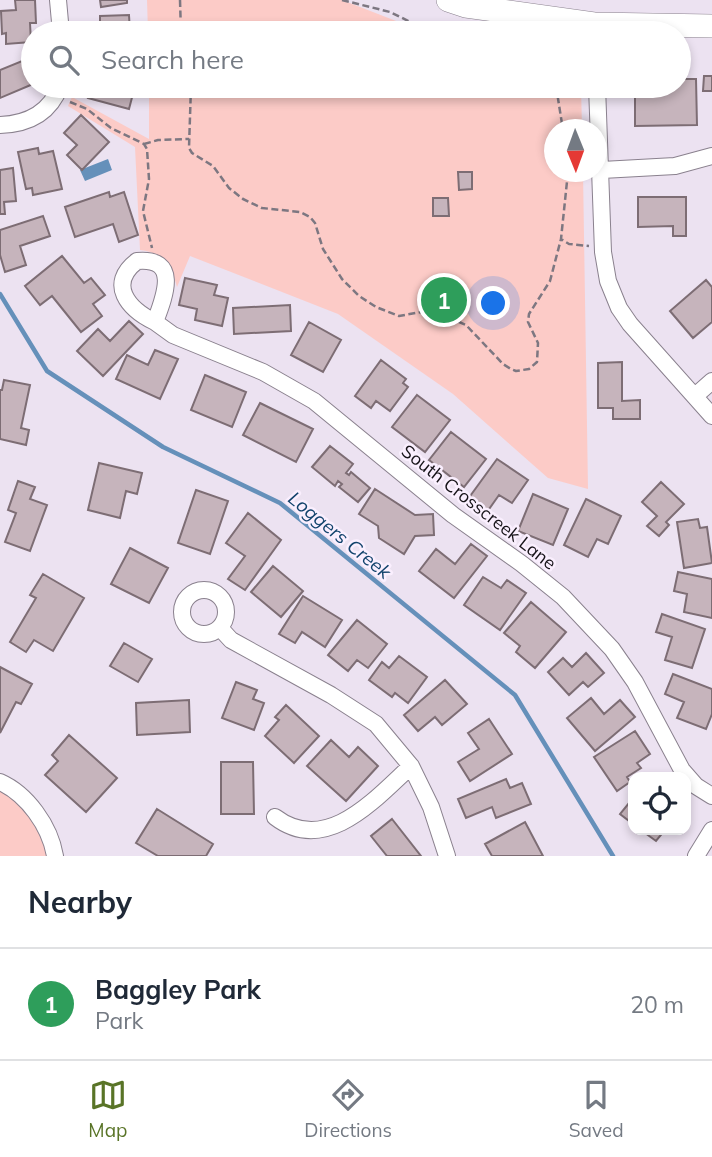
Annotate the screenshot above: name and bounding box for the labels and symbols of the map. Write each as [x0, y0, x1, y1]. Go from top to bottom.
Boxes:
north arrow [544, 119, 607, 182]
pin: 1 [421, 274, 467, 326]
your location [476, 286, 510, 320]
street label: South Crosscreek Lane [397, 439, 561, 575]
water label: Loggers Creek [284, 486, 397, 585]

